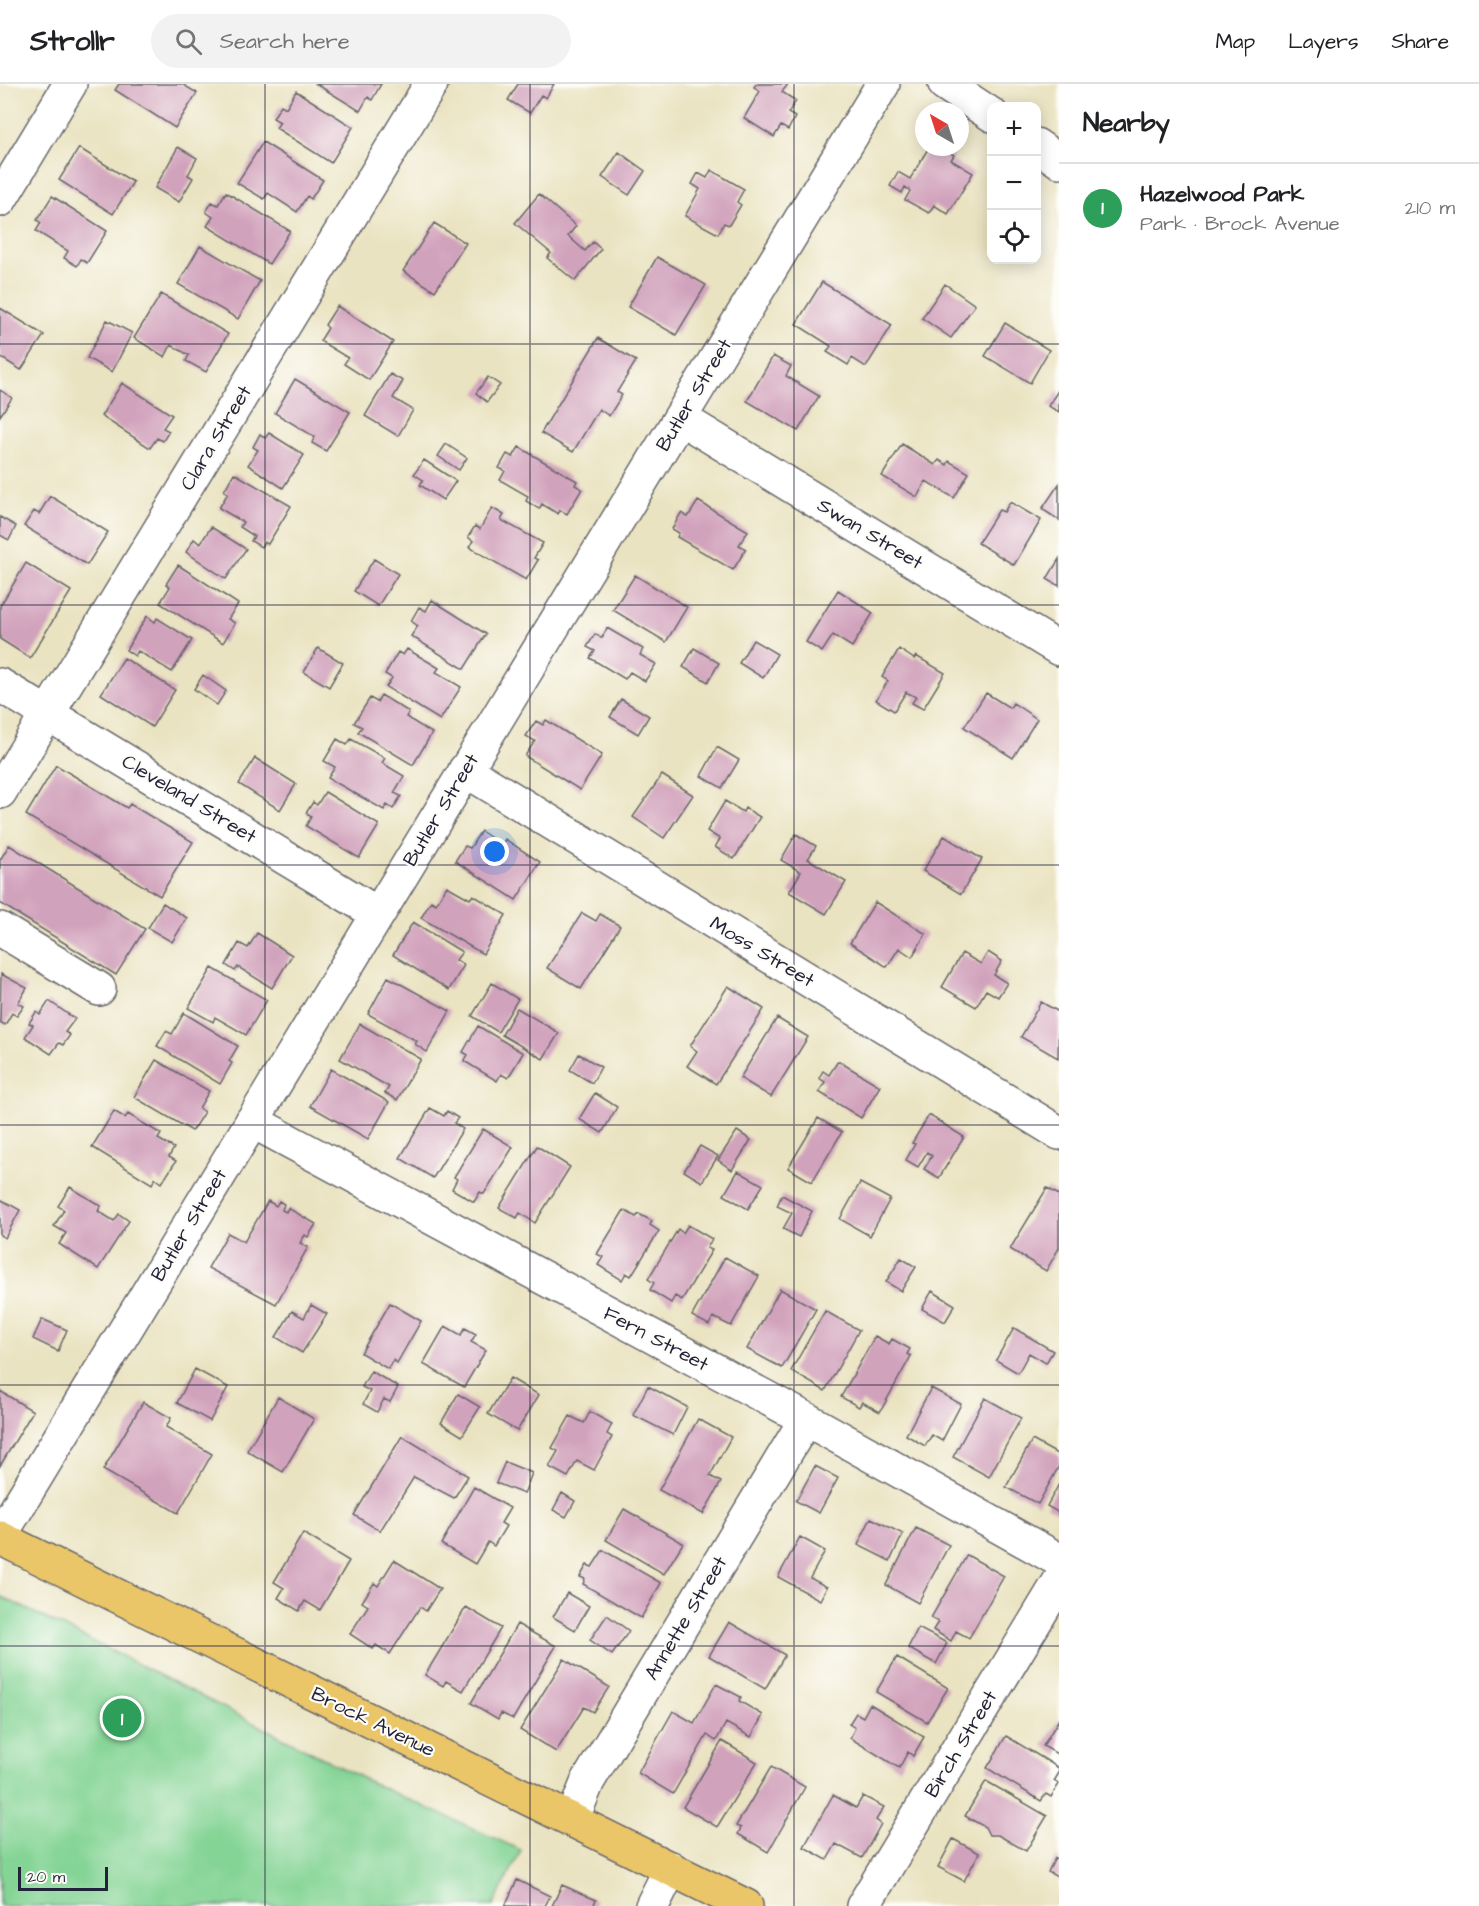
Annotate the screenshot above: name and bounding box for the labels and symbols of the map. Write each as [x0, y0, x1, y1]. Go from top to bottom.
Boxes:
north arrow [915, 102, 969, 156]
street label: Butler Street [649, 333, 739, 457]
street label: Clara Street [174, 380, 258, 496]
street label: Swan Street [812, 491, 928, 577]
street label: Cleveland Street [116, 748, 262, 850]
street label: Butler Street [396, 748, 486, 872]
your location [480, 837, 509, 866]
street label: Moss Street [704, 910, 820, 994]
street label: Butler Street [144, 1163, 234, 1287]
street label: Fern Street [598, 1300, 714, 1378]
street label: Annette Street [638, 1551, 734, 1685]
street label: Brock Avenue [306, 1680, 440, 1764]
street label: Birch Street [918, 1685, 1004, 1803]
pin: 1 [102, 1696, 142, 1740]
scale bar [18, 1864, 108, 1892]

